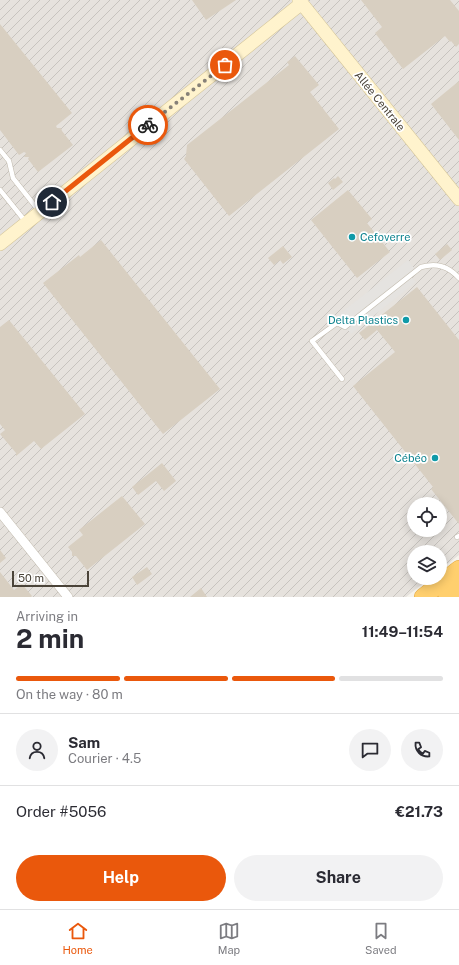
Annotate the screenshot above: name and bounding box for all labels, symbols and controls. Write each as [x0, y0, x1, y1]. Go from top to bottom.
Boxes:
pin [208, 48, 242, 82]
icon: bag [214, 54, 236, 76]
street label: Allée Centrale [352, 69, 408, 133]
courier [128, 105, 168, 145]
icon: bike [137, 114, 159, 136]
pin [35, 185, 69, 219]
icon: home [41, 191, 63, 213]
place label: Cefoverre [360, 231, 410, 243]
marker: Cefoverre [347, 232, 357, 242]
place label: Delta Plastics [328, 314, 398, 326]
marker: Delta Plastics [401, 315, 411, 325]
place label: Cébéo [394, 452, 427, 464]
marker: Cébéo [430, 453, 440, 463]
map controls [407, 497, 447, 585]
button: locate [407, 497, 447, 537]
button: layers [407, 545, 447, 585]
scale bar [12, 569, 89, 588]
text: 50 m [18, 572, 44, 584]
text: Arriving in [16, 609, 78, 624]
text: 2 min [16, 623, 84, 654]
text: 11:49–11:54 [362, 623, 443, 640]
text: On the way · 80 m [16, 687, 123, 702]
button: person [16, 729, 58, 771]
button: chat [349, 729, 391, 771]
button: phone [401, 729, 443, 771]
text: Sam [68, 734, 100, 751]
text: Courier · 4.5 [68, 751, 141, 766]
text: Order #5056 [16, 803, 106, 820]
text: €21.73 [395, 803, 443, 820]
button: Help [16, 855, 226, 901]
button: Share [234, 855, 443, 901]
tab: Home [62, 920, 93, 956]
tab: Map [218, 920, 240, 956]
tab: Saved [365, 920, 397, 956]

